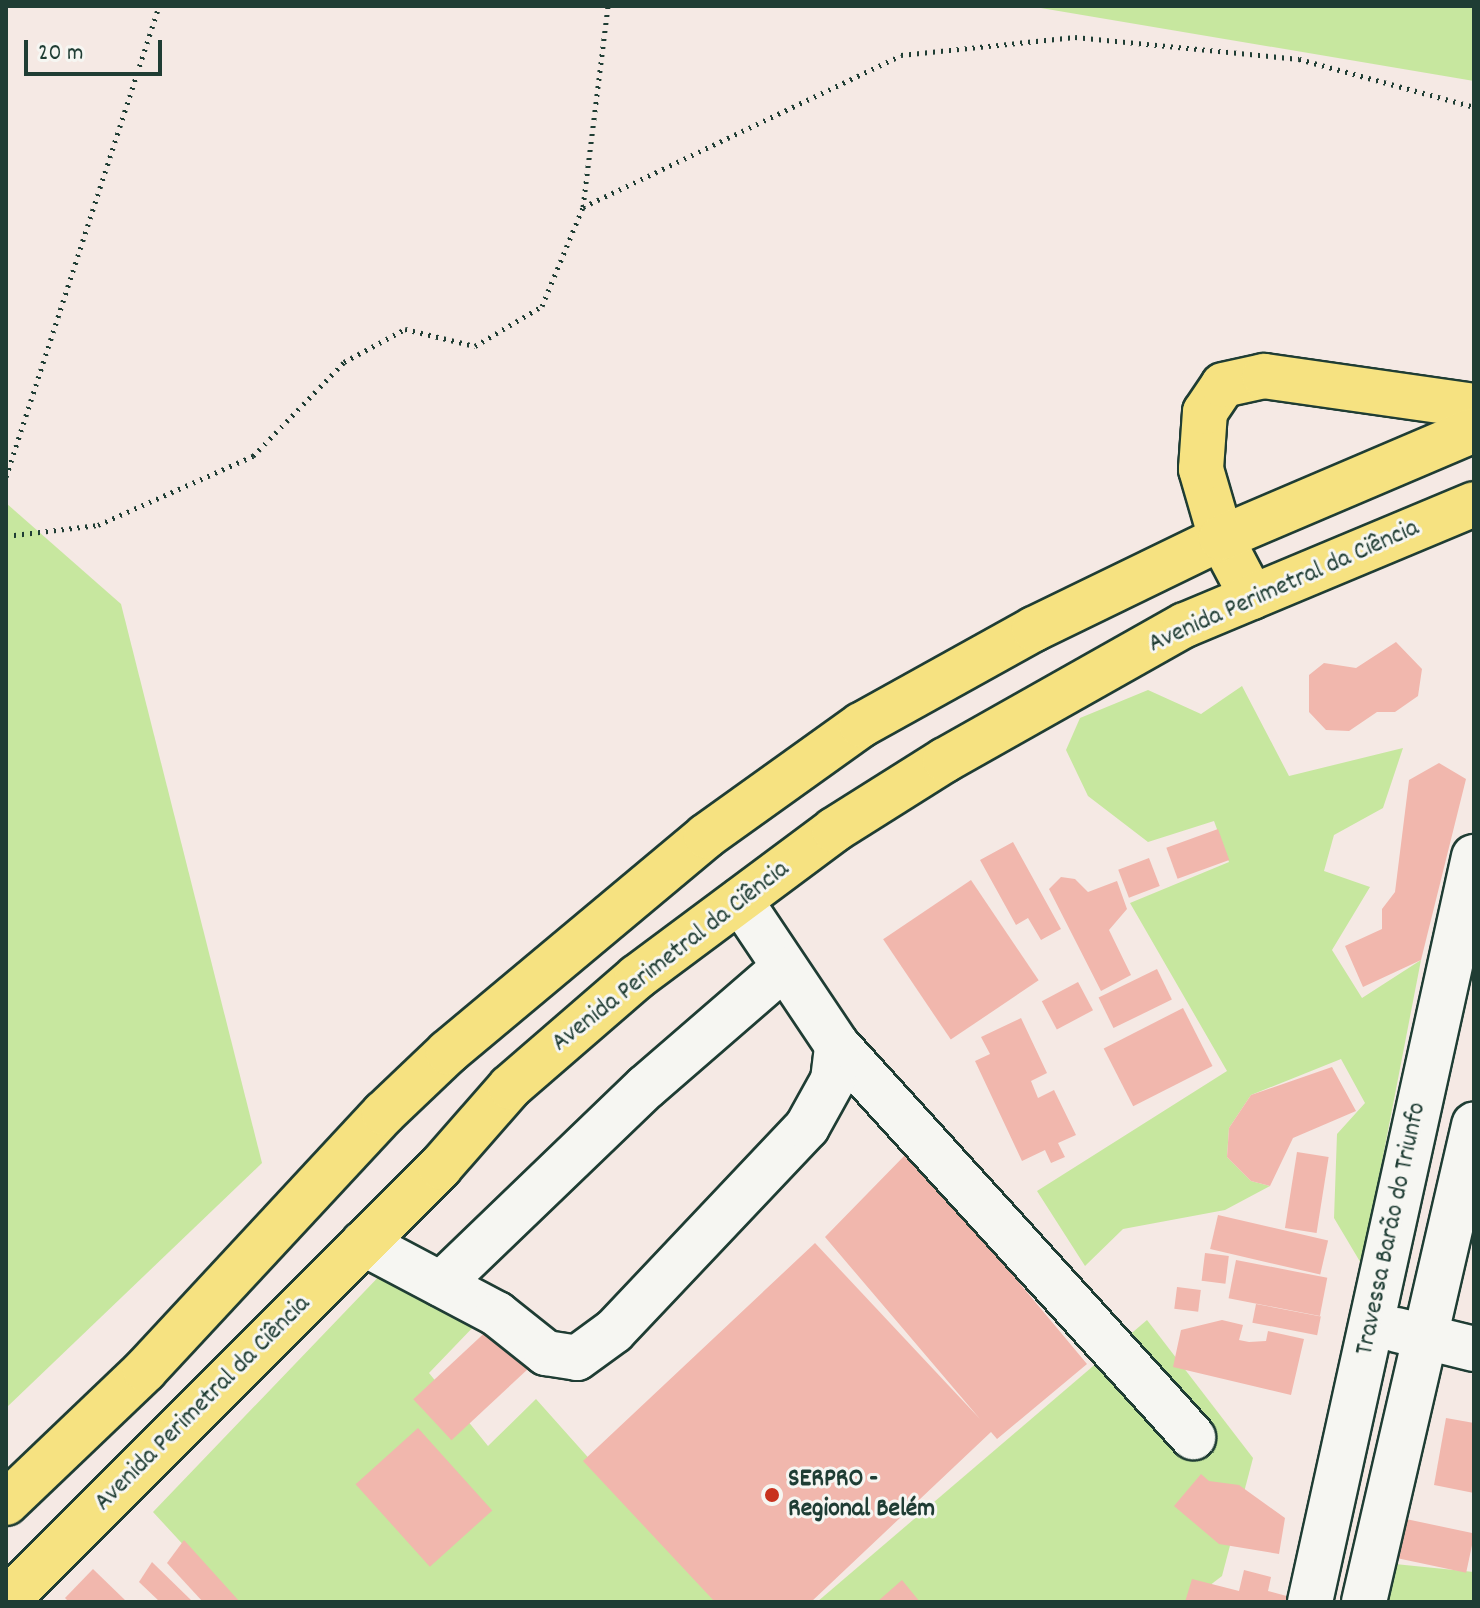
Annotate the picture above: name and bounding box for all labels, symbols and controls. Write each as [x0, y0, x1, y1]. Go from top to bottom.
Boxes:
scale bar [28, 24, 166, 74]
text: 20 m [38, 37, 84, 71]
street label: Avenida Perimetral da Ciência [1144, 513, 1424, 661]
street label: Avenida Perimetral da Ciência [546, 855, 796, 1059]
street label: Travessa Barão do Triunfo [1350, 1100, 1434, 1358]
street label: Avenida Perimetral da Ciência [88, 1289, 318, 1519]
place label: SERPRO - Regional Belém [788, 1464, 935, 1526]
marker: SERPRO - Regional Belém [763, 1486, 781, 1504]

